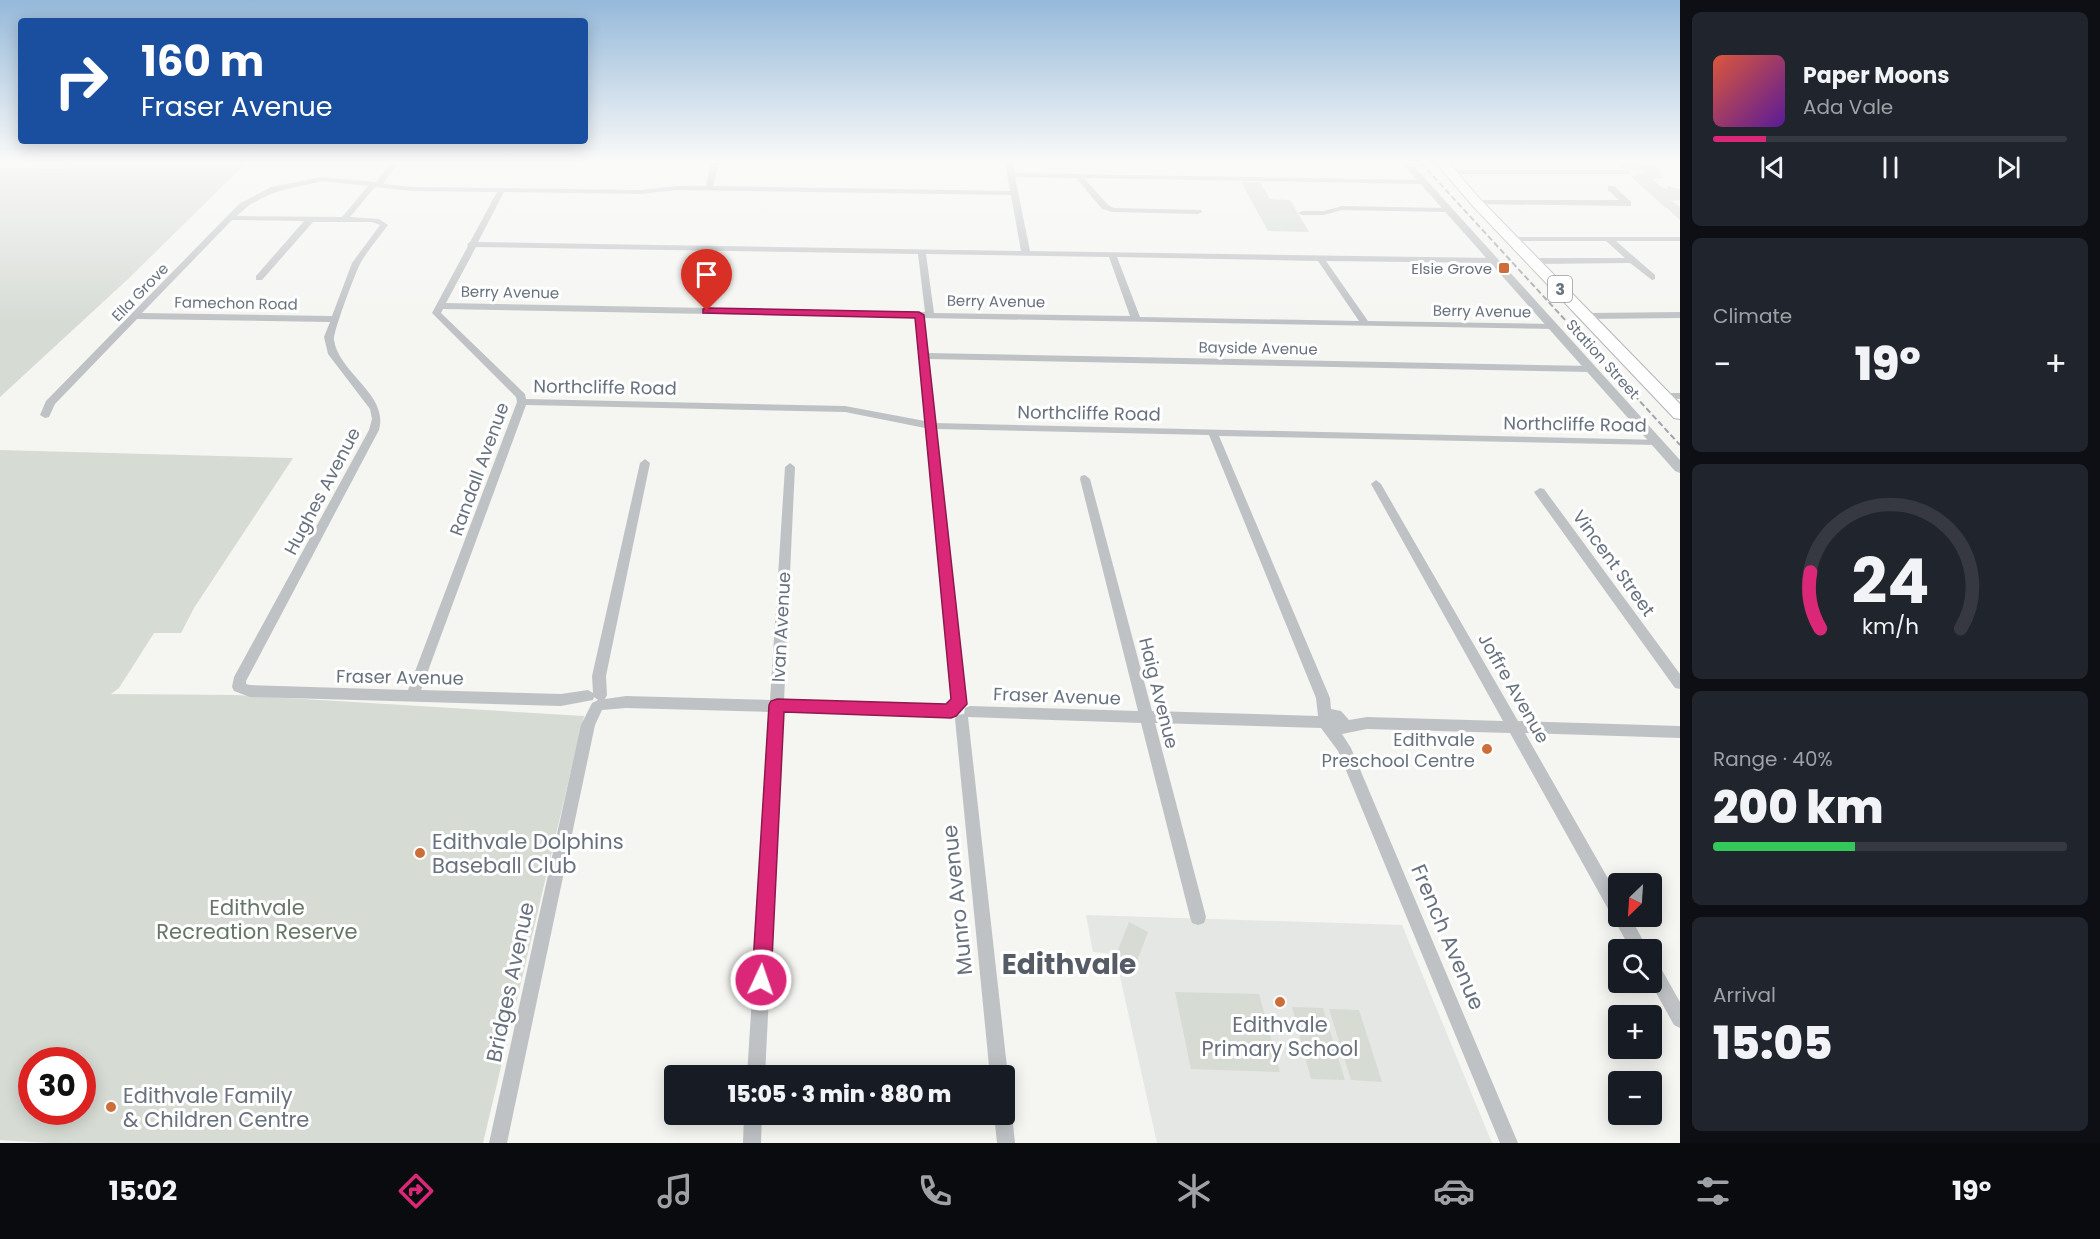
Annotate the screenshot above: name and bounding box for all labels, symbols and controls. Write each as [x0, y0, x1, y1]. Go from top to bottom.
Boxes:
text: 160 m [141, 32, 264, 91]
icon: right [42, 42, 120, 120]
text: Paper Moons [1803, 60, 1950, 91]
text: Fraser Avenue [141, 88, 332, 125]
text: Ada Vale [1803, 93, 1893, 121]
icon: previous [1756, 151, 1789, 184]
icon: pause [1874, 151, 1907, 184]
icon: next [1992, 151, 2025, 184]
pin [681, 249, 732, 311]
street label: Ella Grove [107, 258, 173, 326]
icon: arrive [690, 258, 723, 291]
place label: Elsie Grove [1411, 258, 1492, 279]
marker: Elsie Grove [1497, 261, 1511, 275]
road number: 3 [1548, 276, 1572, 302]
street label: Berry Avenue [461, 281, 559, 303]
street label: Berry Avenue [947, 290, 1045, 312]
street label: Famechon Road [174, 291, 298, 315]
street label: Berry Avenue [1433, 300, 1531, 322]
text: Climate [1713, 302, 1792, 330]
street label: Station Street [1562, 315, 1644, 403]
text: 19° [1855, 333, 1921, 396]
street label: Bayside Avenue [1198, 336, 1318, 360]
text: − [1713, 341, 1731, 388]
text: + [2044, 341, 2067, 388]
street label: Northcliffe Road [533, 373, 677, 401]
street label: Randall Avenue [443, 399, 515, 539]
street label: Northcliffe Road [1017, 399, 1161, 427]
street label: Northcliffe Road [1503, 410, 1647, 438]
street label: Hughes Avenue [278, 423, 366, 559]
street label: Vincent Street [1567, 505, 1661, 621]
text: 24 [1851, 537, 1929, 625]
street label: Ivan Avenue [766, 571, 796, 683]
text: km/h [1861, 611, 1919, 642]
street label: Joffre Avenue [1472, 628, 1556, 748]
street label: Haig Avenue [1133, 635, 1185, 751]
street label: Fraser Avenue [336, 663, 464, 691]
street label: Fraser Avenue [993, 681, 1121, 711]
place label: Edithvale Preschool Centre [1322, 727, 1475, 773]
marker: Edithvale Preschool Centre [1480, 742, 1494, 756]
text: Range · 40% [1713, 745, 1833, 773]
text: 200 km [1713, 776, 1883, 839]
street label: Munro Avenue [935, 824, 979, 976]
place label: Edithvale Dolphins Baseball Club [432, 827, 624, 880]
marker: Edithvale Dolphins Baseball Club [413, 846, 427, 860]
street label: French Avenue [1404, 860, 1492, 1014]
north arrow [1608, 873, 1662, 927]
map controls [1608, 873, 1662, 1125]
park label: Edithvale Recreation Reserve [156, 893, 358, 946]
street label: Bridges Avenue [479, 899, 541, 1065]
button: search [1608, 939, 1662, 993]
district label: Edithvale [1002, 945, 1136, 984]
position arrow [729, 948, 793, 1012]
text: Arrival [1713, 981, 1776, 1009]
marker: Edithvale Primary School [1273, 995, 1287, 1009]
button: + [1608, 1005, 1662, 1059]
place label: Edithvale Primary School [1202, 1010, 1358, 1063]
text: 15:05 [1713, 1012, 1833, 1075]
speed limit sign: 30 [18, 1047, 96, 1125]
button: − [1608, 1071, 1662, 1125]
text: 15:05 · 3 min · 880 m [728, 1079, 951, 1110]
place label: Edithvale Family & Children Centre [123, 1081, 309, 1134]
marker: Edithvale Family & Children Centre [104, 1100, 118, 1114]
icon: directions [395, 1170, 437, 1212]
icon: music [654, 1170, 696, 1212]
icon: phone [914, 1170, 956, 1212]
icon: climate [1173, 1170, 1215, 1212]
icon: car [1433, 1170, 1475, 1212]
icon: filters [1692, 1170, 1734, 1212]
text: 15:02 [109, 1172, 177, 1209]
text: 19° [1952, 1172, 1991, 1209]

